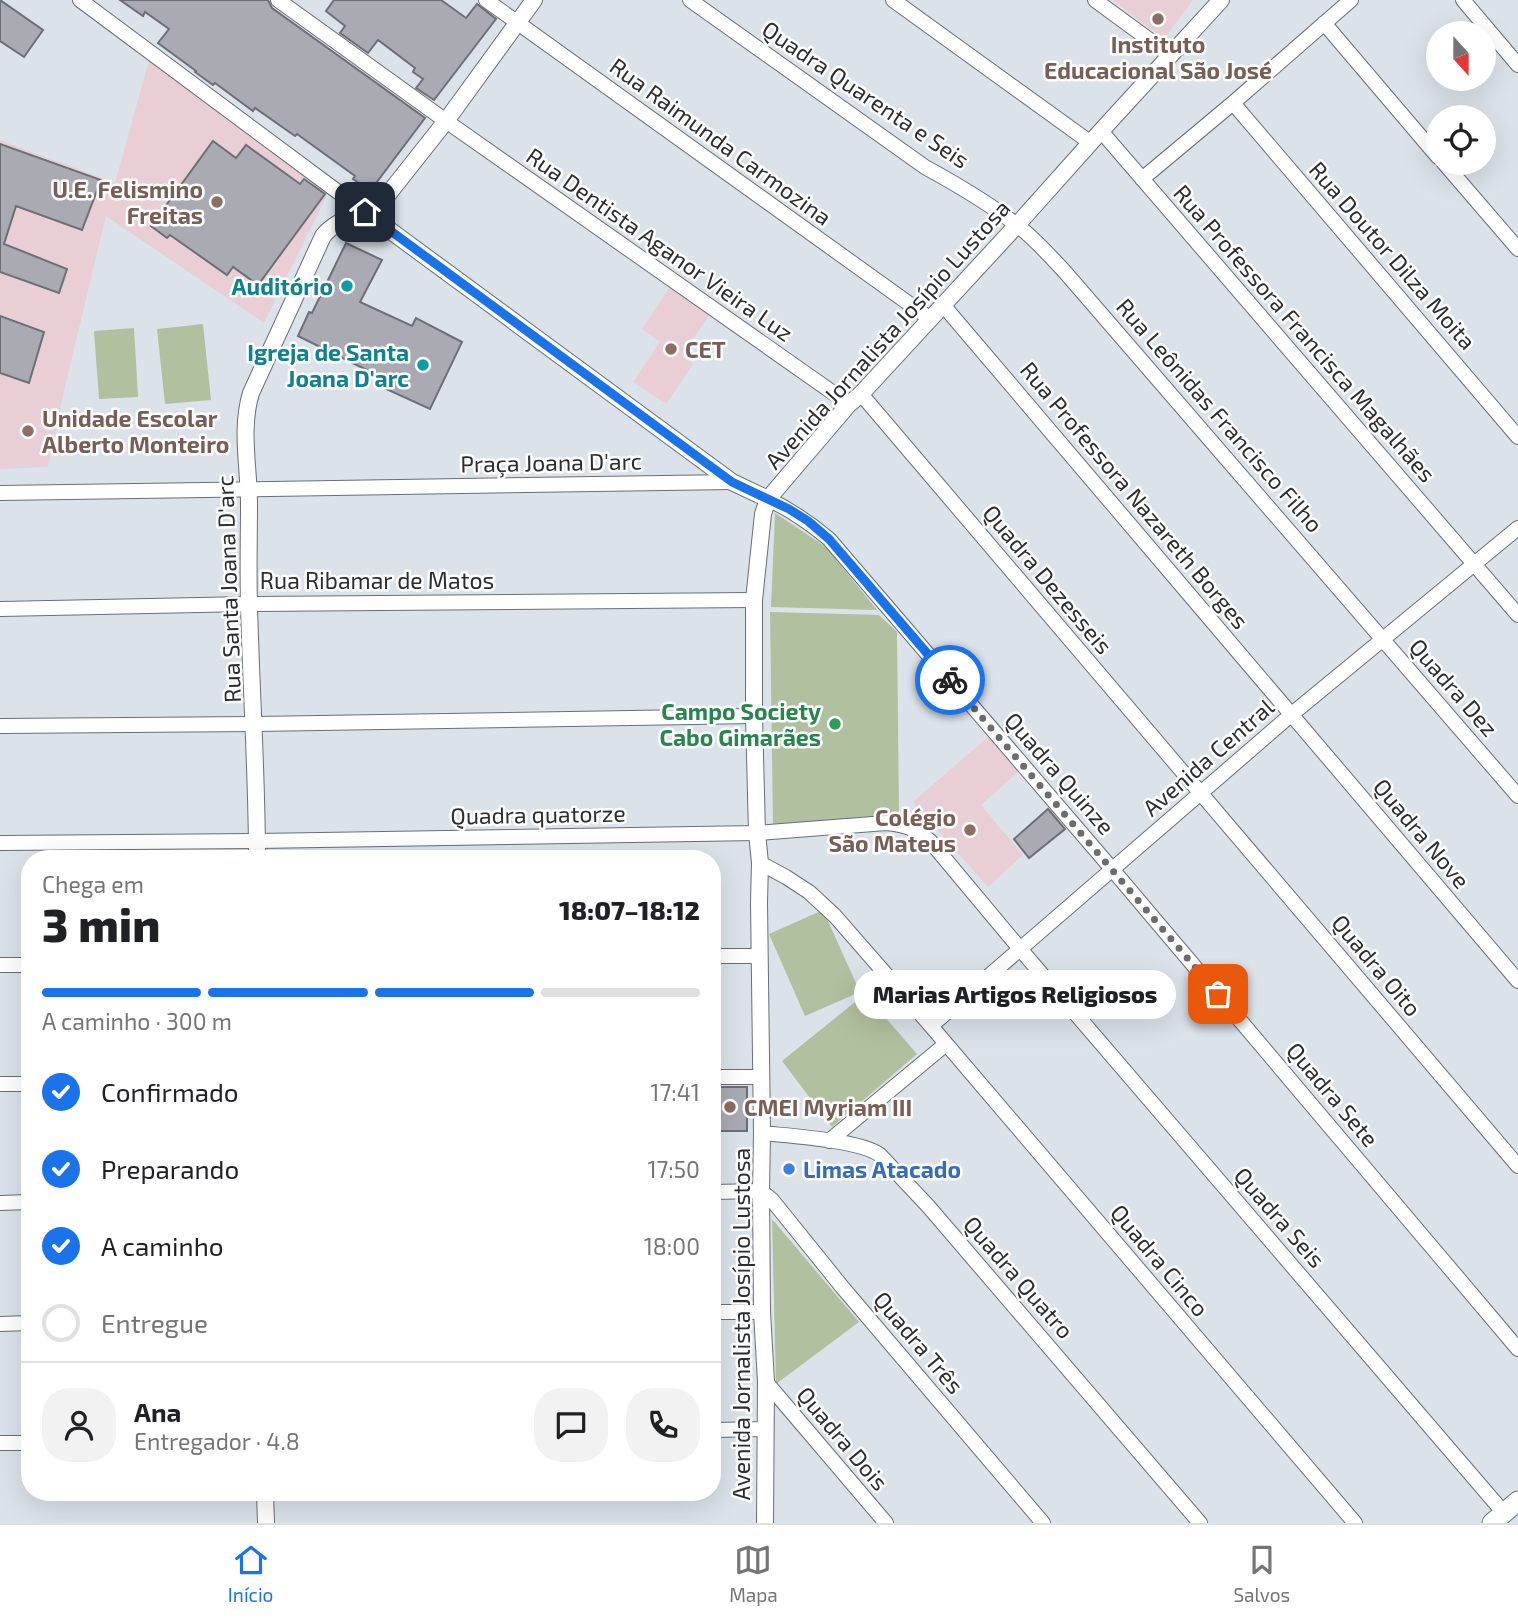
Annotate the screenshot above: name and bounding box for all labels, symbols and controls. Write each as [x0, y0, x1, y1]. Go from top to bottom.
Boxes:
marker: Instituto Educacional São José [1150, 11, 1166, 27]
street label: Quadra Quarenta e Seis [757, 14, 975, 174]
north arrow [1426, 21, 1496, 91]
map controls [1426, 21, 1496, 175]
place label: Instituto Educacional São José [1044, 30, 1272, 84]
street label: Rua Raimunda Carmozina [605, 51, 837, 231]
button: locate [1426, 105, 1496, 175]
street label: Rua Dentista Aganor Vieira Luz [521, 141, 799, 347]
street label: Rua Doutor Dilza Moita [1304, 155, 1482, 355]
place label: U.E. Felismino Freitas [52, 175, 203, 229]
street label: Rua Professora Francisca Magalhães [1168, 179, 1442, 487]
pin [335, 182, 395, 242]
icon: home [346, 193, 384, 231]
marker: U.E. Felismino Freitas [209, 194, 225, 210]
street label: Avenida Jornalista Josípio Lustosa [759, 194, 1015, 474]
place label: Auditório [232, 272, 333, 300]
marker: Auditório [339, 278, 355, 294]
street label: Rua Leônidas Francisco Filho [1111, 292, 1329, 538]
place label: CET [685, 335, 726, 363]
place label: Igreja de Santa Joana D'arc [247, 338, 409, 392]
marker: CET [663, 341, 679, 357]
street label: Rua Professora Nazareth Borges [1015, 356, 1255, 634]
marker: Igreja de Santa Joana D'arc [415, 357, 431, 373]
place label: Unidade Escolar Alberto Monteiro [42, 404, 229, 458]
marker: Unidade Escolar Alberto Monteiro [20, 423, 36, 439]
street label: Praça Joana D'arc [460, 446, 642, 479]
street label: Rua Santa Joana D'arc [210, 475, 246, 703]
street label: Quadra Dezesseis [977, 499, 1119, 659]
street label: Rua Ribamar de Matos [260, 566, 494, 594]
street label: Quadra Dez [1404, 632, 1504, 742]
courier [915, 645, 985, 715]
icon: bike [931, 661, 969, 699]
street label: Avenida Central [1137, 692, 1279, 822]
place label: Campo Society Cabo Gimarães [659, 697, 821, 751]
street label: Quadra Quinze [999, 706, 1121, 840]
marker: Campo Society Cabo Gimarães [827, 716, 843, 732]
street label: Quadra Nove [1368, 772, 1476, 894]
street label: Quadra quatorze [450, 798, 626, 830]
place label: Colégio São Mateus [828, 803, 956, 857]
marker: Colégio São Mateus [962, 822, 978, 838]
text: Chega em [42, 870, 144, 898]
text: 18:07–18:12 [559, 894, 700, 925]
text: 3 min [42, 896, 160, 951]
street label: Quadra Oito [1326, 908, 1428, 1022]
pin [1188, 964, 1248, 1024]
callout: Marias Artigos Religiosos [854, 970, 1176, 1018]
icon: bag [1199, 975, 1237, 1013]
text: Marias Artigos Religiosos [873, 980, 1157, 1008]
text: A caminho · 300 m [42, 1007, 232, 1035]
street label: Quadra Sete [1281, 1036, 1385, 1152]
icon: check [42, 1073, 80, 1111]
text: Confirmado [101, 1076, 239, 1107]
text: 17:41 [650, 1078, 700, 1106]
place label: CMEI Myriam III [744, 1093, 912, 1121]
marker: CMEI Myriam III [722, 1099, 738, 1115]
street label: Avenida Jornalista Josípio Lustosa [727, 1148, 755, 1500]
icon: check [42, 1150, 80, 1188]
text: Preparando [101, 1153, 239, 1184]
text: 17:50 [647, 1155, 700, 1183]
place label: Limas Atacado [803, 1155, 961, 1183]
marker: Limas Atacado [781, 1161, 797, 1177]
street label: Quadra Seis [1229, 1161, 1331, 1273]
street label: Quadra Cinco [1105, 1198, 1215, 1322]
street label: Quadra Quatro [958, 1210, 1080, 1344]
icon: check [42, 1227, 80, 1265]
text: A caminho [101, 1230, 224, 1261]
text: 18:00 [644, 1232, 700, 1260]
street label: Quadra Três [868, 1285, 970, 1399]
text: Entregue [101, 1307, 208, 1338]
street label: Quadra Dois [791, 1380, 895, 1496]
button: person [42, 1388, 116, 1462]
button: chat [534, 1388, 608, 1462]
button: phone [626, 1388, 700, 1462]
text: Ana [134, 1396, 181, 1427]
text: Entregador · 4.8 [134, 1427, 300, 1455]
tab: Início [228, 1541, 273, 1606]
tab: Mapa [729, 1541, 778, 1606]
tab: Salvos [1233, 1541, 1290, 1606]

